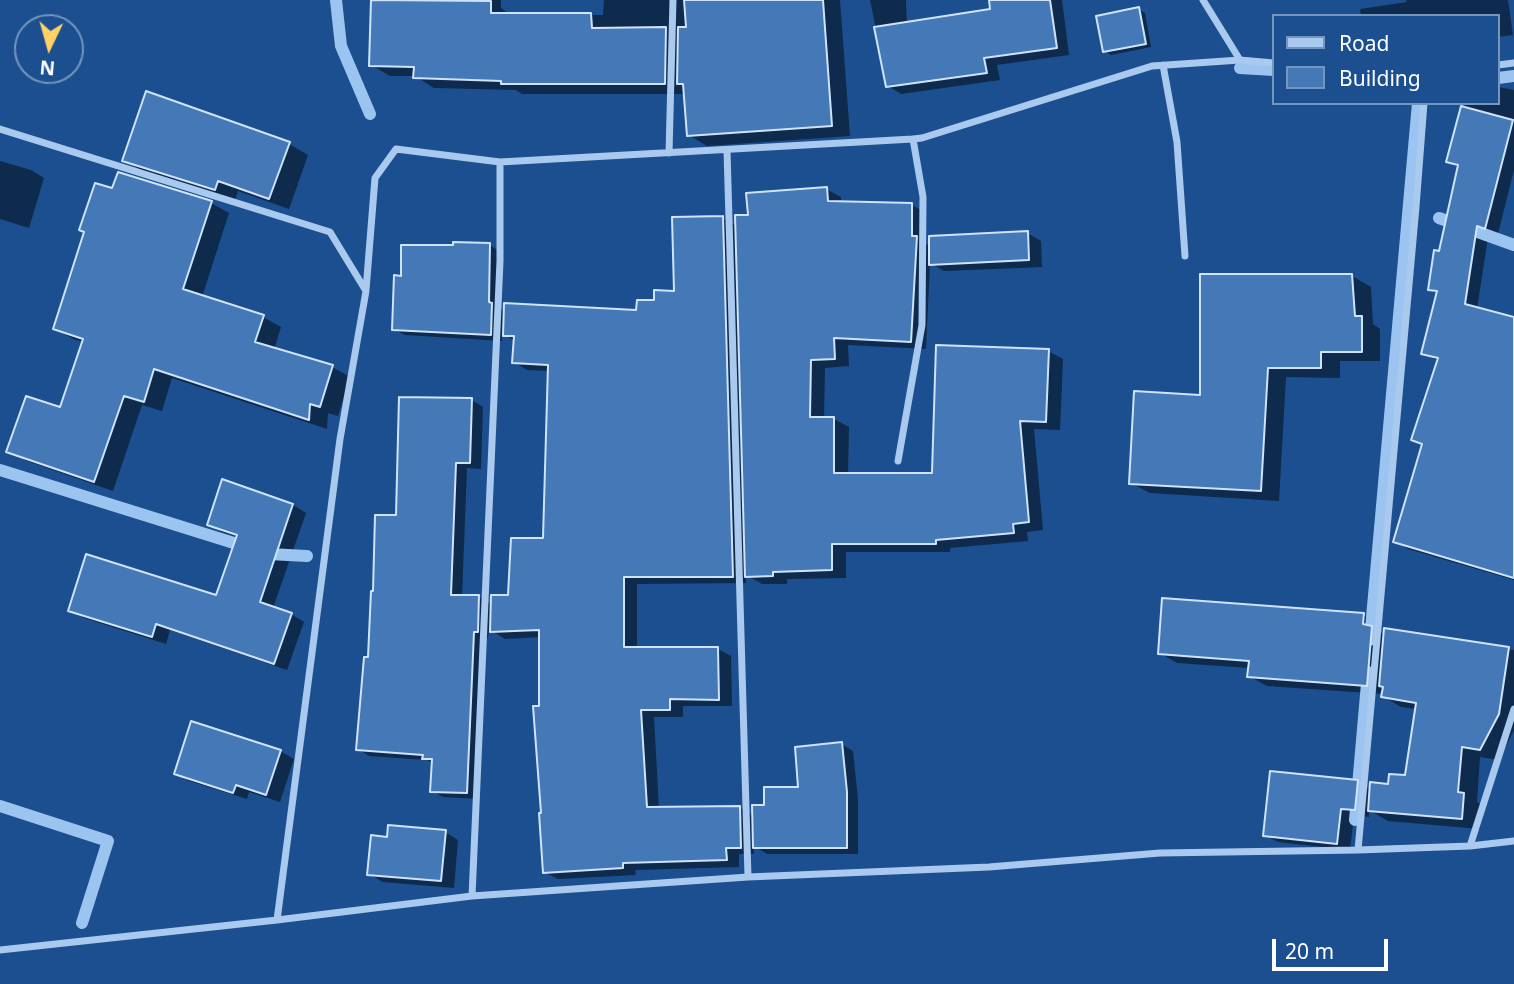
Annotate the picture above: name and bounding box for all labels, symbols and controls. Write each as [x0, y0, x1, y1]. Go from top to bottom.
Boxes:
north arrow [14, 14, 84, 84]
legend [1272, 14, 1500, 105]
text: Road [1339, 29, 1389, 57]
text: N [39, 54, 56, 82]
text: Building [1339, 64, 1421, 92]
scale bar [1276, 925, 1392, 969]
text: 20 m [1285, 937, 1334, 965]

